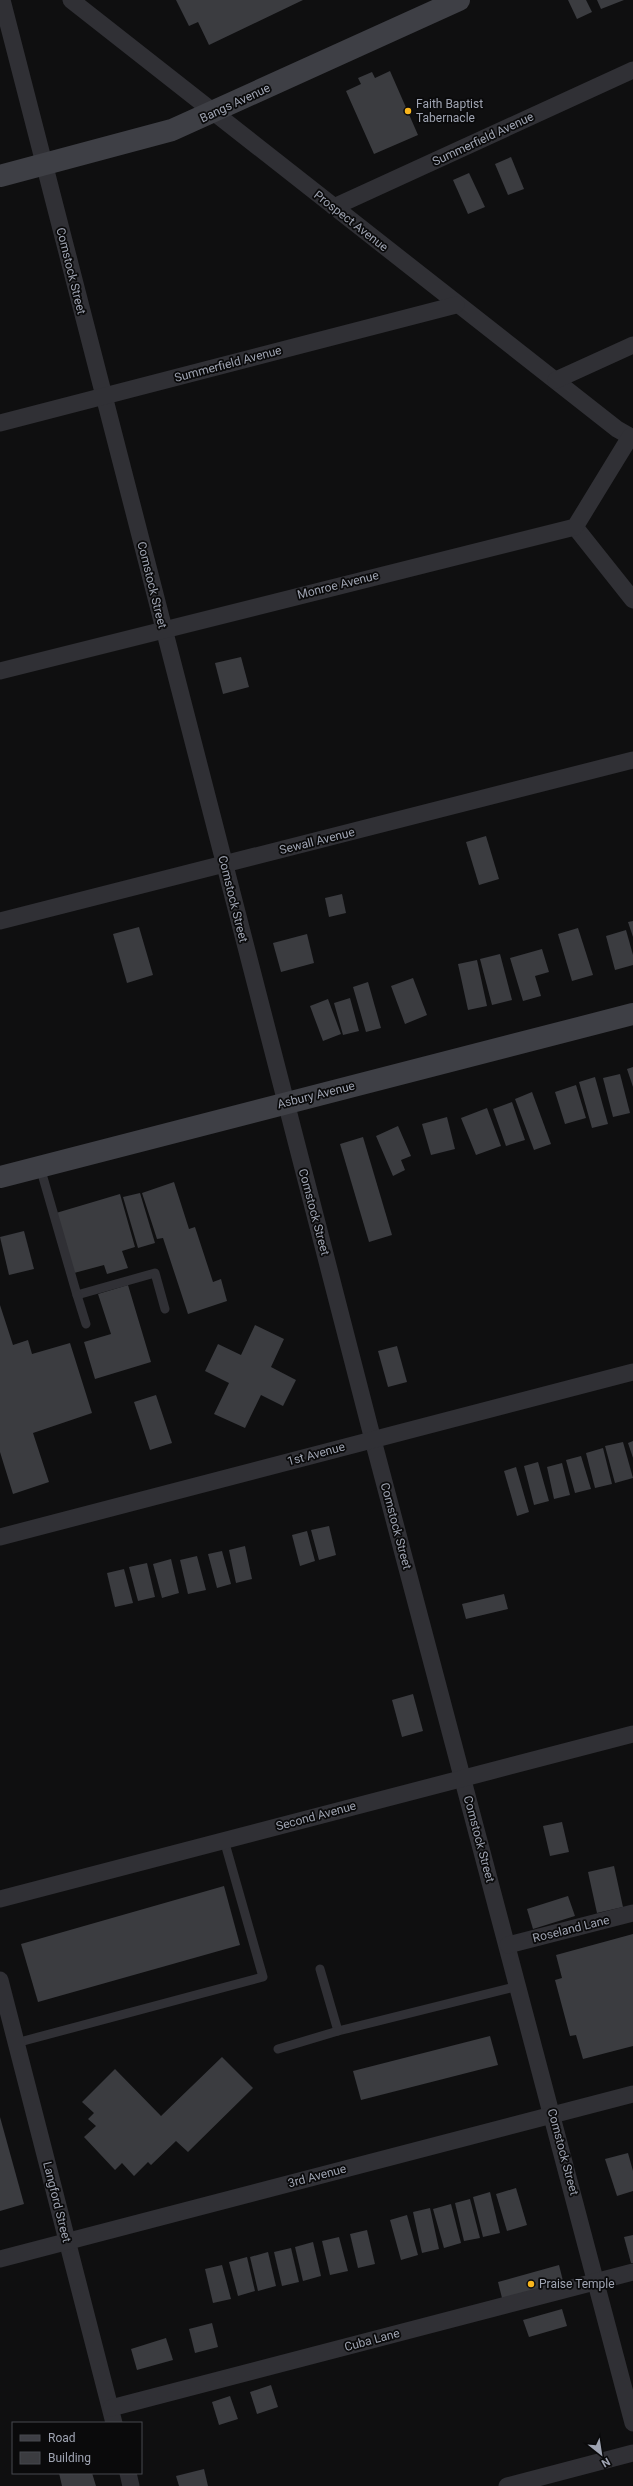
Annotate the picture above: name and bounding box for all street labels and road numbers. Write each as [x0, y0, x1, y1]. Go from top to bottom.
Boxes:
street label: Bangs Avenue [198, 81, 272, 125]
street label: Summerfield Avenue [430, 109, 536, 169]
street label: Prospect Avenue [311, 188, 391, 254]
street label: Comstock Street [53, 226, 89, 316]
street label: Summerfield Avenue [173, 343, 283, 385]
street label: Comstock Street [134, 540, 170, 630]
street label: Monroe Avenue [296, 568, 380, 602]
street label: Sewall Avenue [278, 825, 356, 857]
street label: Comstock Street [215, 854, 251, 944]
street label: Asbury Avenue [276, 1079, 356, 1111]
street label: Comstock Street [296, 1167, 332, 1257]
street label: 1st Avenue [286, 1440, 346, 1468]
street label: Comstock Street [378, 1481, 414, 1571]
street label: Comstock Street [461, 1794, 497, 1884]
street label: Second Avenue [274, 1799, 358, 1833]
street label: Roseland Lane [531, 1913, 611, 1945]
street label: Comstock Street [545, 2107, 581, 2197]
street label: Langford Street [40, 2160, 74, 2244]
street label: 3rd Avenue [286, 2162, 348, 2190]
street label: Cuba Lane [343, 2326, 401, 2354]

